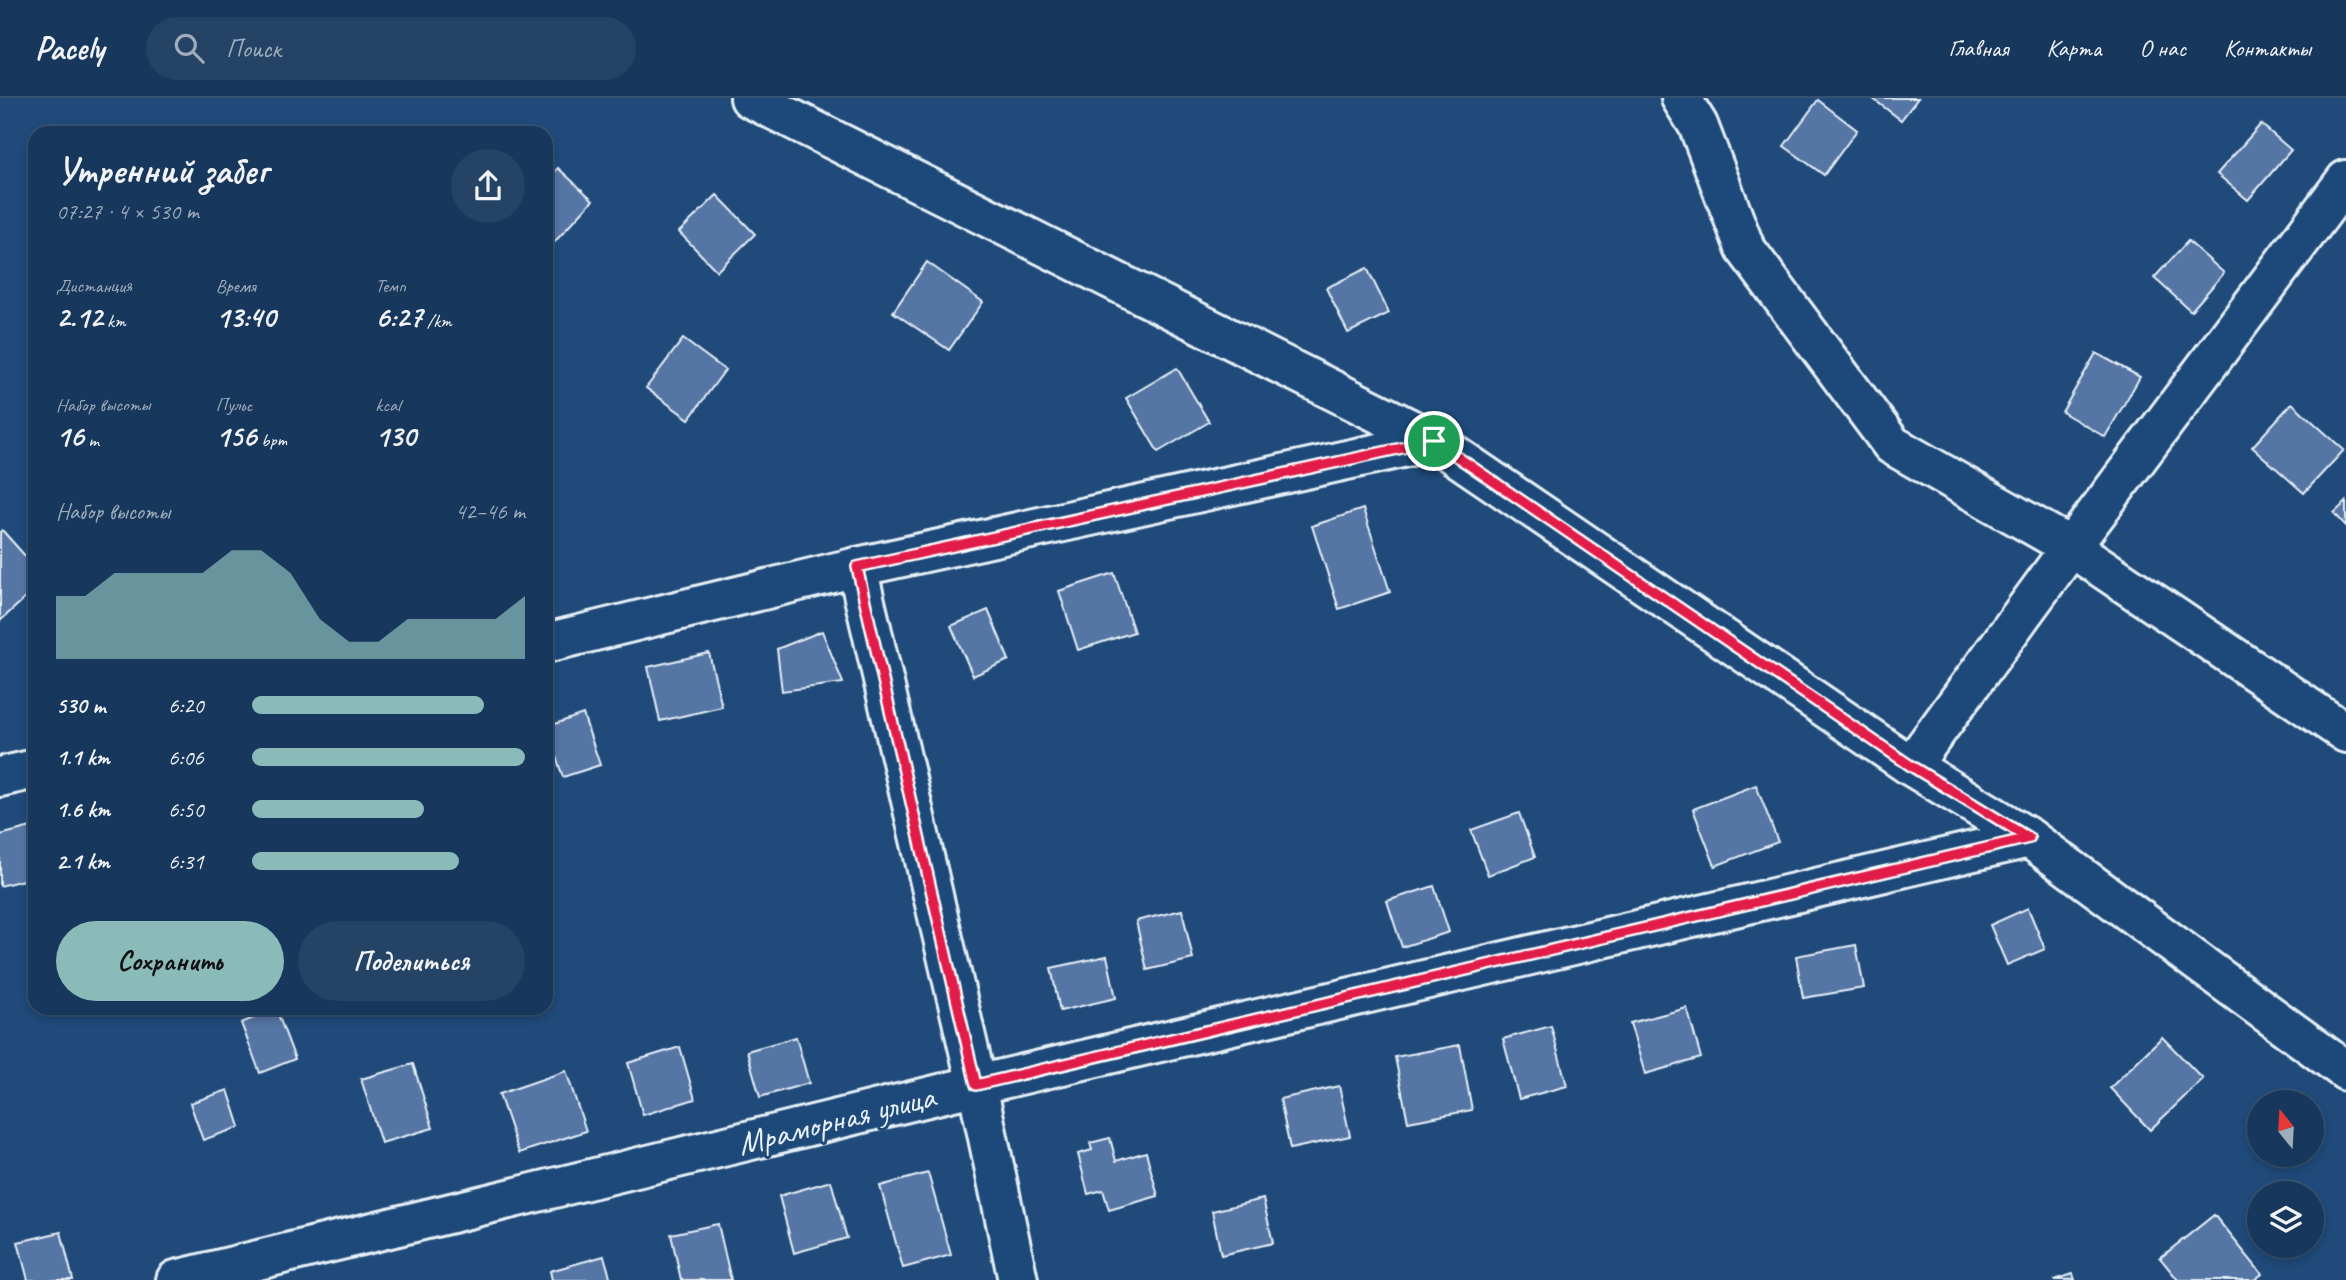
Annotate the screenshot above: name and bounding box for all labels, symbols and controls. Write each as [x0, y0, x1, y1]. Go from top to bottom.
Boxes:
search box [146, 17, 636, 80]
text: Pacely [35, 27, 104, 69]
icon: search [170, 29, 208, 67]
text: Поиск [226, 32, 281, 65]
text: Главная [1948, 33, 2009, 63]
text: Карта [2047, 33, 2101, 63]
text: О нас [2139, 33, 2186, 63]
text: Контакты [2224, 33, 2311, 63]
text: Утренний забег [56, 147, 268, 194]
button: share [451, 149, 525, 223]
text: 07:27 · 4 × 530 m [56, 197, 199, 226]
text: Дистанция [56, 274, 132, 298]
text: Время [216, 274, 256, 298]
text: Темп [375, 274, 406, 298]
text: 2.12 [56, 298, 102, 336]
text: 13:40 [216, 298, 276, 336]
text: 6:27 [375, 298, 422, 336]
text: km [102, 309, 126, 333]
text: /km [422, 309, 452, 333]
text: Набор высоты [56, 393, 150, 417]
text: Пульс [216, 393, 252, 417]
text: kcal [375, 393, 400, 417]
pin [1404, 411, 1464, 471]
text: 16 [56, 417, 84, 455]
text: 156 [216, 417, 256, 455]
text: 130 [375, 417, 416, 455]
icon: arrive [1415, 422, 1453, 460]
text: m [84, 428, 99, 452]
text: bpm [256, 428, 287, 452]
text: Набор высоты [56, 497, 170, 526]
text: 42–46 m [455, 497, 525, 526]
text: 530 m [56, 691, 105, 720]
text: 6:20 [168, 691, 204, 720]
text: 1.1 km [56, 743, 110, 772]
text: 6:06 [168, 743, 204, 772]
text: 1.6 km [56, 795, 110, 824]
text: 6:50 [168, 795, 204, 824]
text: 2.1 km [56, 847, 110, 876]
text: 6:31 [168, 847, 204, 876]
button: Сохранить [56, 921, 284, 1001]
button: Поделиться [298, 921, 525, 1001]
street label: Мраморная улица [733, 1075, 942, 1165]
north arrow [2247, 1090, 2324, 1167]
map controls [2247, 1090, 2324, 1258]
button: layers [2247, 1181, 2324, 1258]

